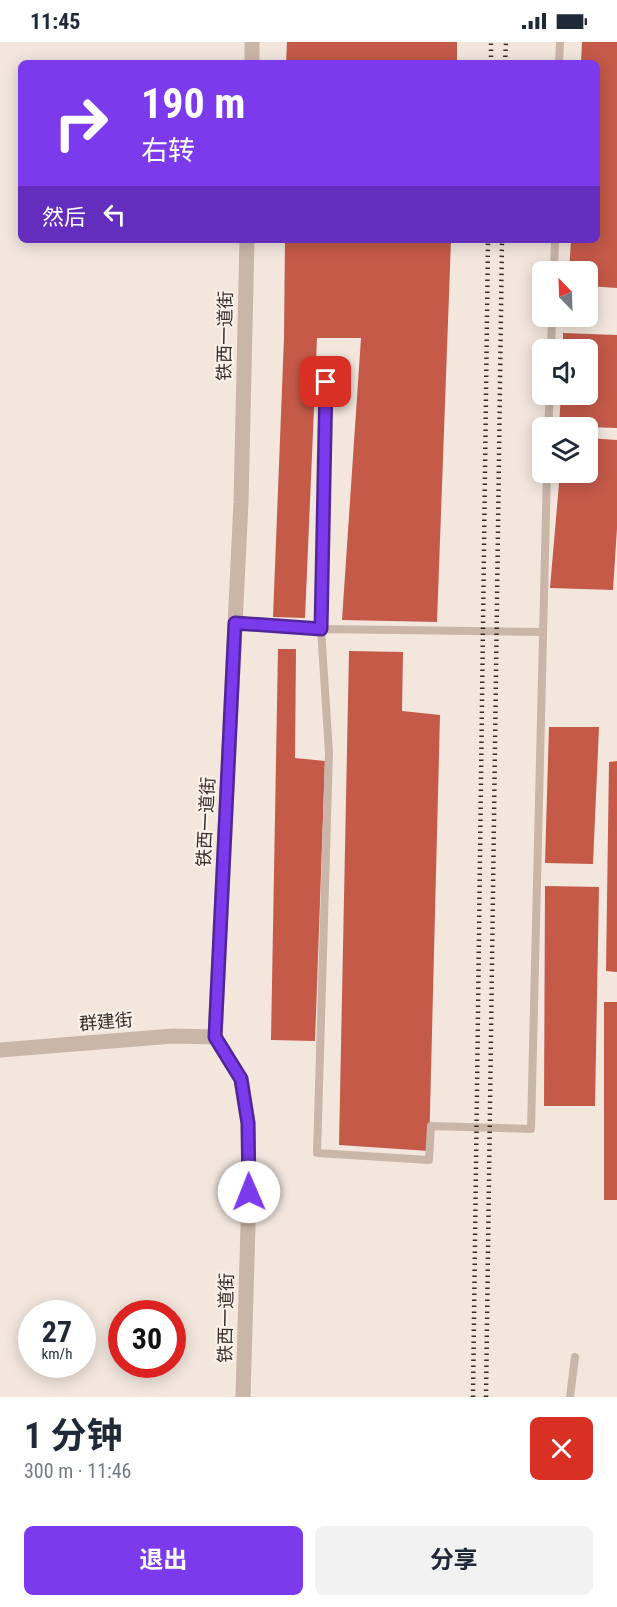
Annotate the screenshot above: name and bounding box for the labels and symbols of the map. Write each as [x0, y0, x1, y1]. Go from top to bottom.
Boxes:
north arrow [532, 261, 598, 327]
street label: 铁西一道街 [213, 291, 236, 381]
pin [300, 356, 351, 407]
street label: 铁西一道街 [193, 776, 218, 867]
street label: 群建街 [78, 1009, 134, 1034]
position arrow [217, 1160, 281, 1224]
street label: 铁西一道街 [214, 1273, 237, 1363]
speed limit sign: 30 [108, 1300, 186, 1378]

